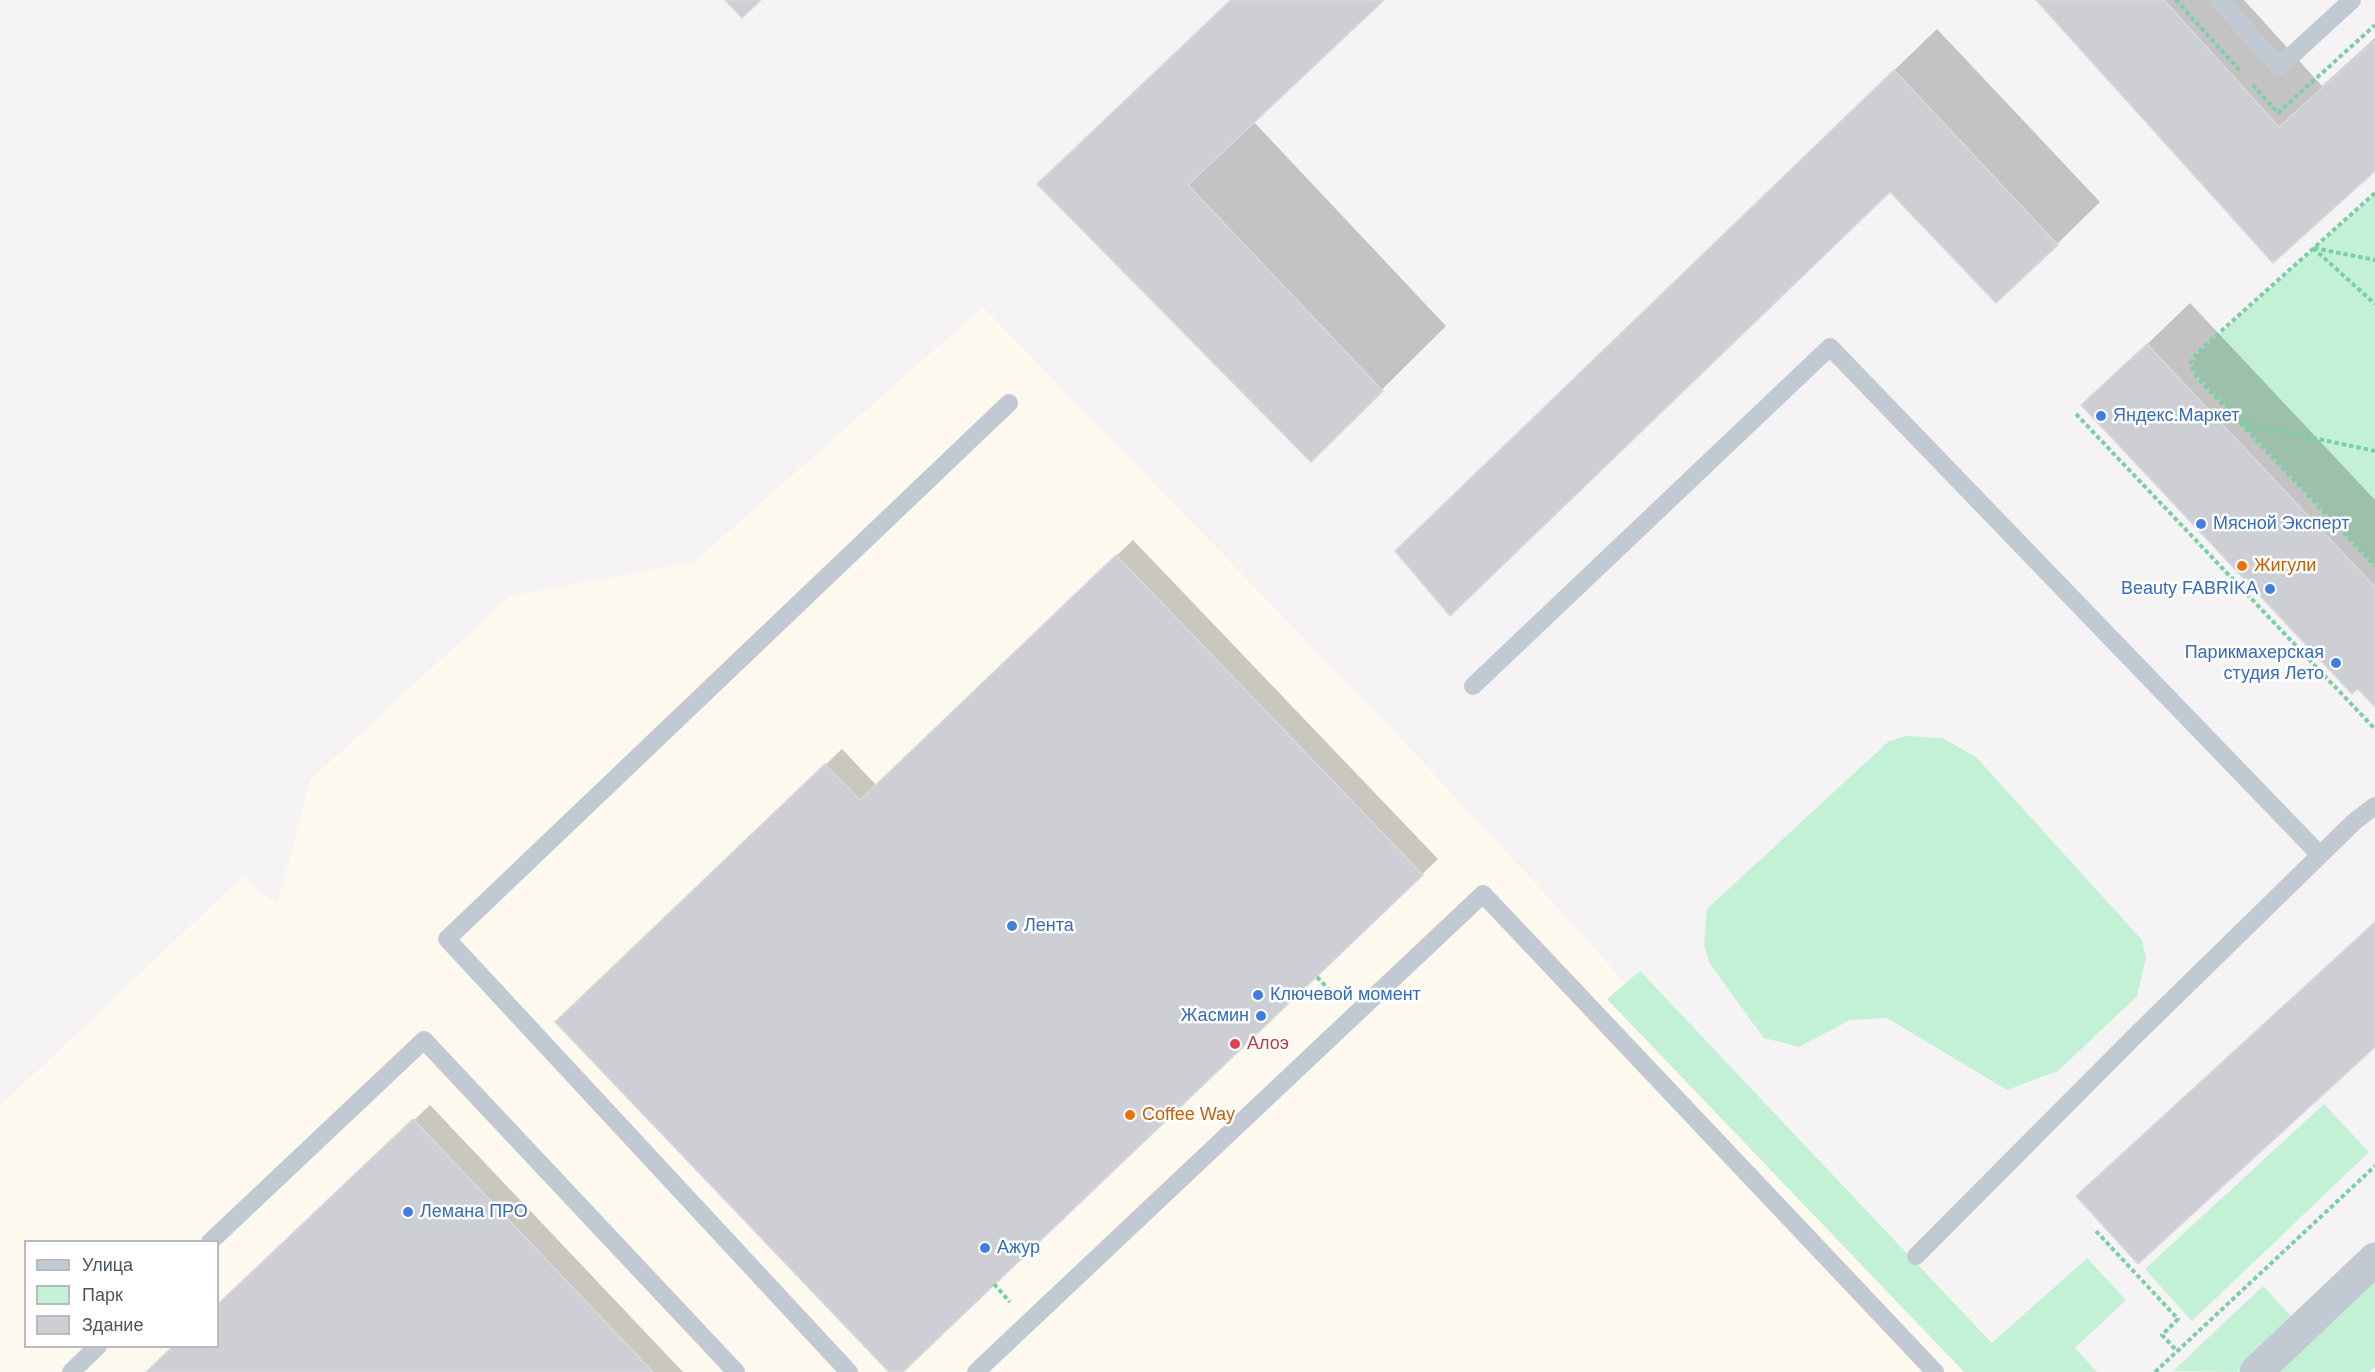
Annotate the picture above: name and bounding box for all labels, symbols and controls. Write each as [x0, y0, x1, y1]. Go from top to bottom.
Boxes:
place label: Яндекс.Маркет [2113, 405, 2239, 427]
marker: Яндекс.Маркет [2094, 409, 2108, 423]
place label: Мясной Эксперт [2213, 513, 2349, 535]
marker: Мясной Эксперт [2194, 517, 2208, 531]
place label: Жигули [2254, 555, 2316, 577]
marker: Жигули [2235, 559, 2249, 573]
place label: Beauty FABRIKA [2121, 578, 2258, 600]
marker: Beauty FABRIKA [2263, 582, 2277, 596]
place label: Парикмаxерская студия Лето [2185, 642, 2324, 684]
marker: Парикмаxерская студия Лето [2329, 656, 2343, 670]
place label: Лента [1024, 915, 1074, 937]
marker: Лента [1005, 919, 1019, 933]
place label: Ключевой момент [1270, 984, 1421, 1006]
marker: Ключевой момент [1251, 988, 1265, 1002]
place label: Жасмин [1181, 1005, 1249, 1027]
marker: Жасмин [1254, 1009, 1268, 1023]
place label: Алоэ [1247, 1033, 1289, 1055]
marker: Алоэ [1228, 1037, 1242, 1051]
place label: Coffee Way [1142, 1104, 1235, 1126]
marker: Coffee Way [1123, 1108, 1137, 1122]
place label: Лемана ПРО [420, 1201, 528, 1223]
marker: Лемана ПРО [401, 1205, 415, 1219]
place label: Ажур [997, 1237, 1040, 1259]
legend [24, 1240, 219, 1348]
marker: Ажур [978, 1241, 992, 1255]
text: Улица [82, 1255, 133, 1275]
text: Парк [82, 1285, 123, 1305]
text: Здание [82, 1315, 143, 1335]

